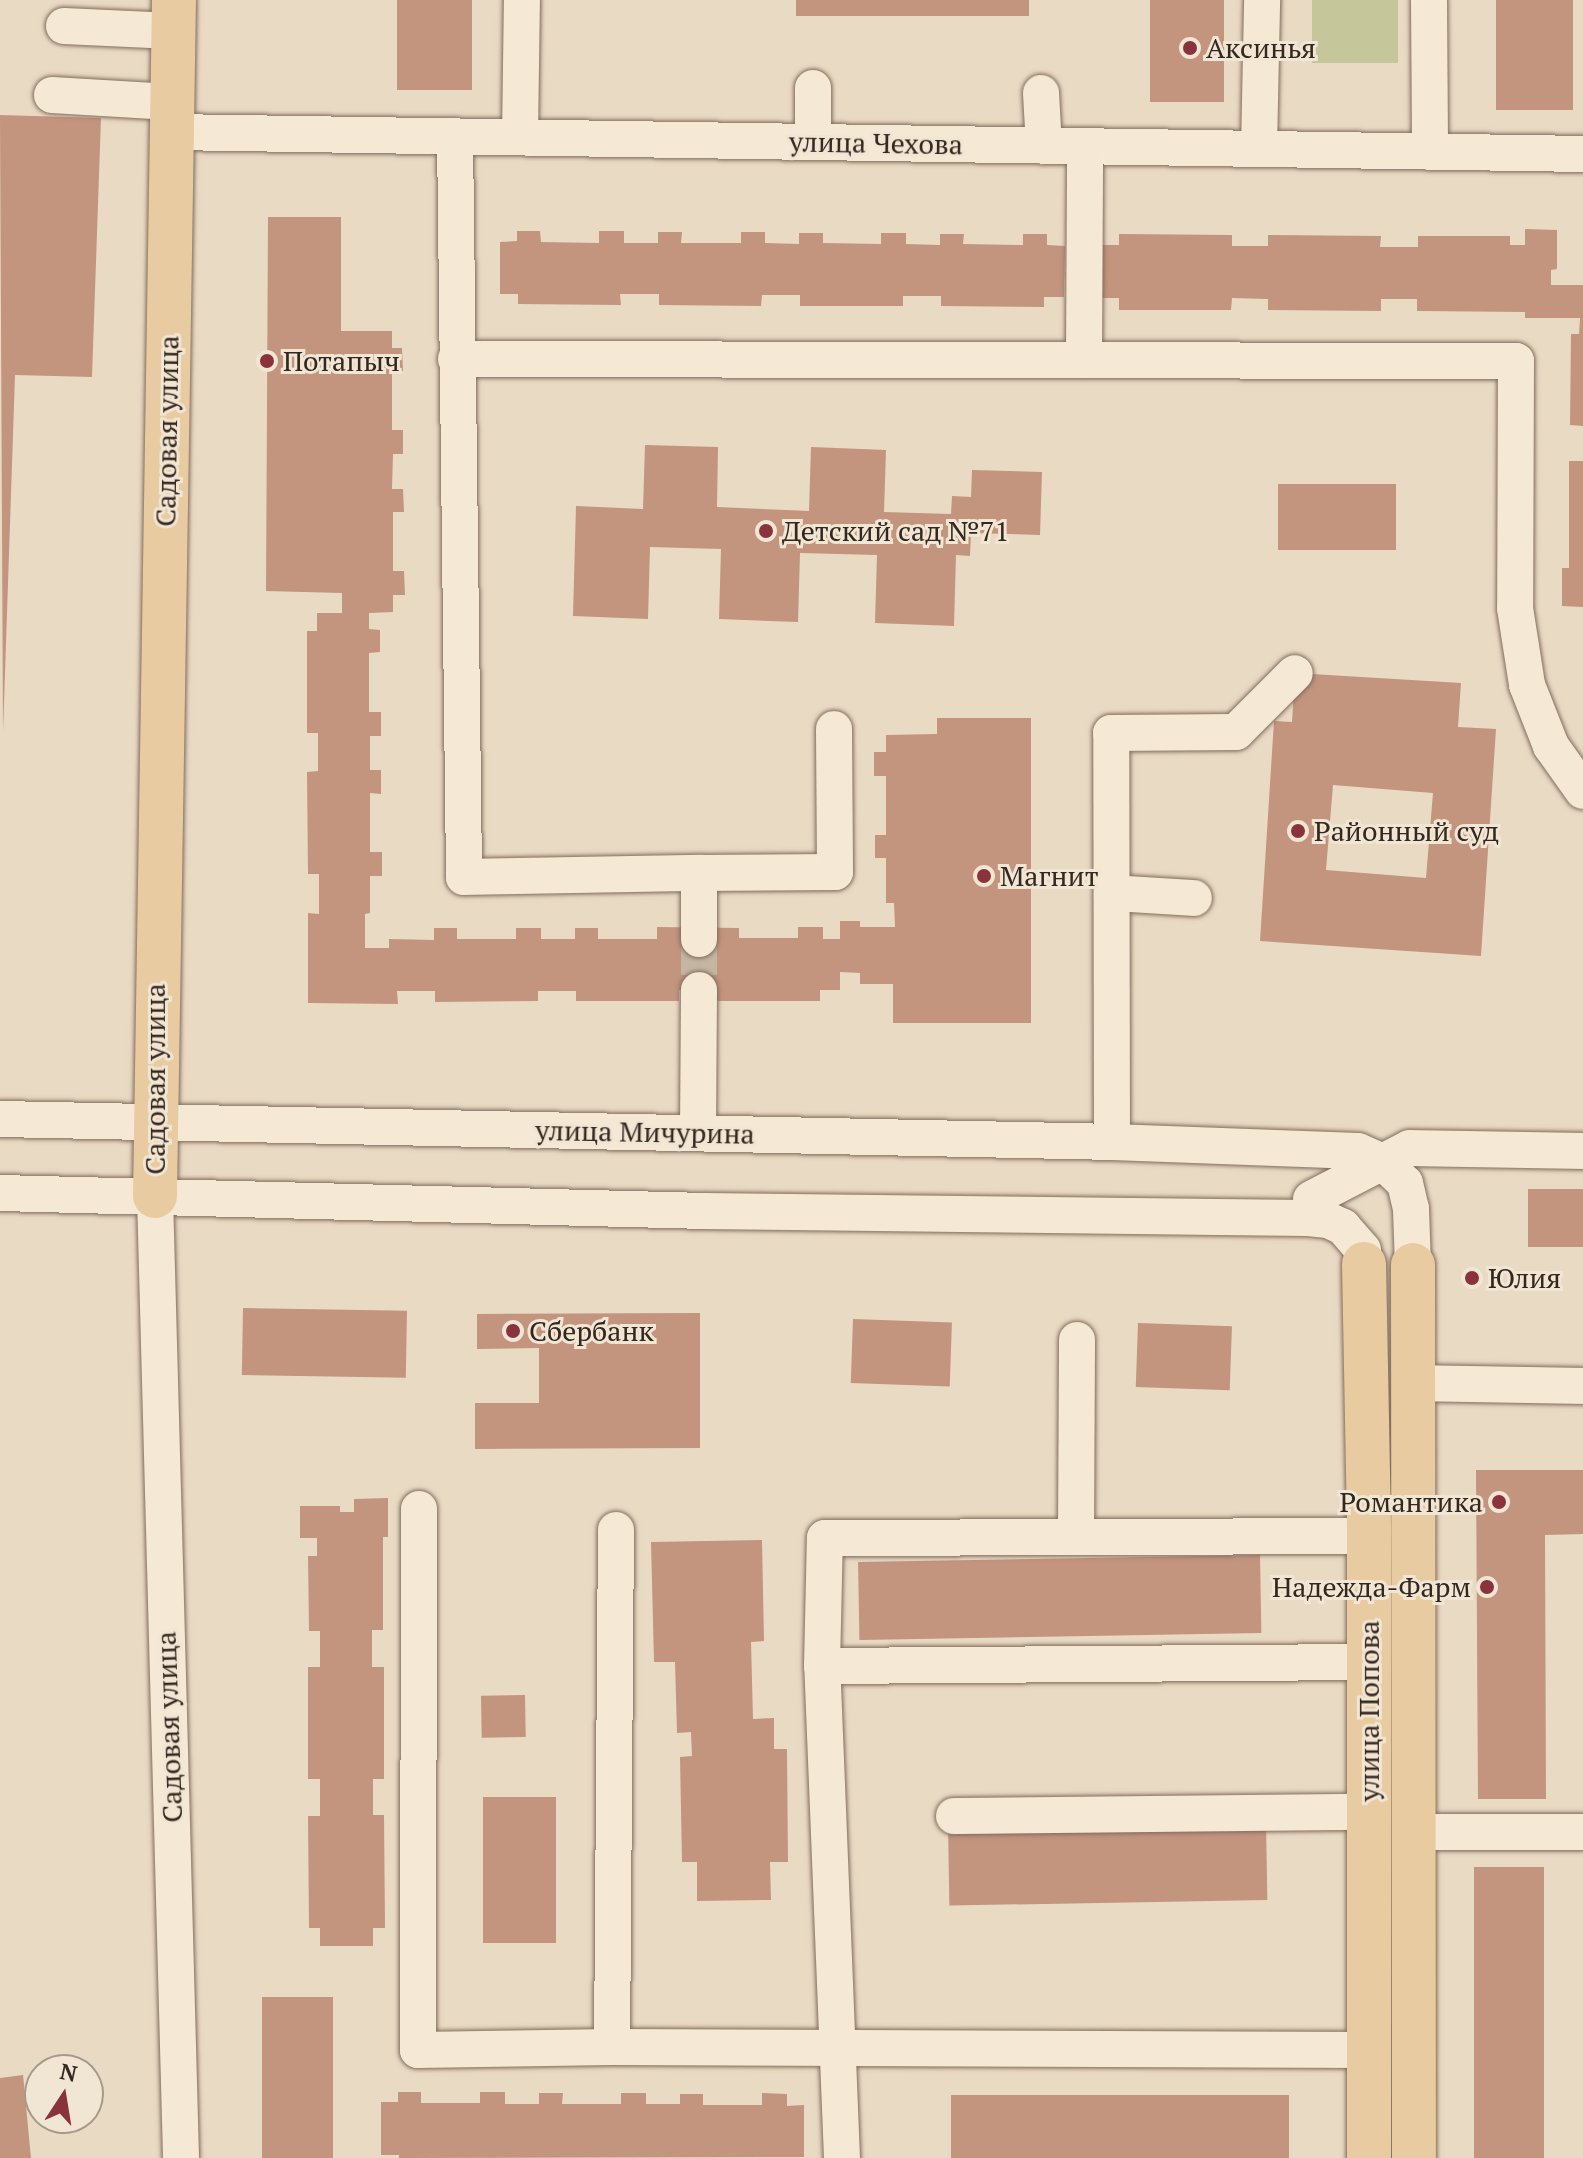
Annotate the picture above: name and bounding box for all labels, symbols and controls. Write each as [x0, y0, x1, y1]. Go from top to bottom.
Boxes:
place label: Аксинья [1206, 31, 1316, 65]
marker: Аксинья [1181, 39, 1199, 57]
street label: улица Чехова [789, 125, 963, 161]
street label: Садовая улица [149, 335, 185, 527]
place label: Потапыч [283, 344, 400, 378]
marker: Потапыч [258, 352, 276, 370]
place label: Детский сад №71 [782, 514, 1009, 548]
marker: Детский сад №71 [757, 522, 775, 540]
place label: Районный суд [1314, 814, 1499, 848]
marker: Районный суд [1289, 822, 1307, 840]
place label: Магнит [1000, 859, 1099, 893]
marker: Магнит [975, 867, 993, 885]
street label: Садовая улица [138, 983, 172, 1175]
street label: улица Мичурина [535, 1113, 755, 1151]
place label: Юлия [1488, 1261, 1561, 1295]
marker: Юлия [1463, 1269, 1481, 1287]
place label: Сбербанк [529, 1314, 654, 1348]
marker: Сбербанк [504, 1322, 522, 1340]
place label: Романтика [1340, 1485, 1483, 1519]
marker: Романтика [1490, 1493, 1508, 1511]
place label: Надежда-Фарм [1272, 1570, 1471, 1604]
marker: Надежда-Фарм [1478, 1578, 1496, 1596]
street label: улица Попова [1352, 1620, 1386, 1802]
street label: Садовая улица [149, 1631, 189, 1823]
north arrow [24, 2054, 104, 2134]
text: N [58, 2056, 80, 2088]

